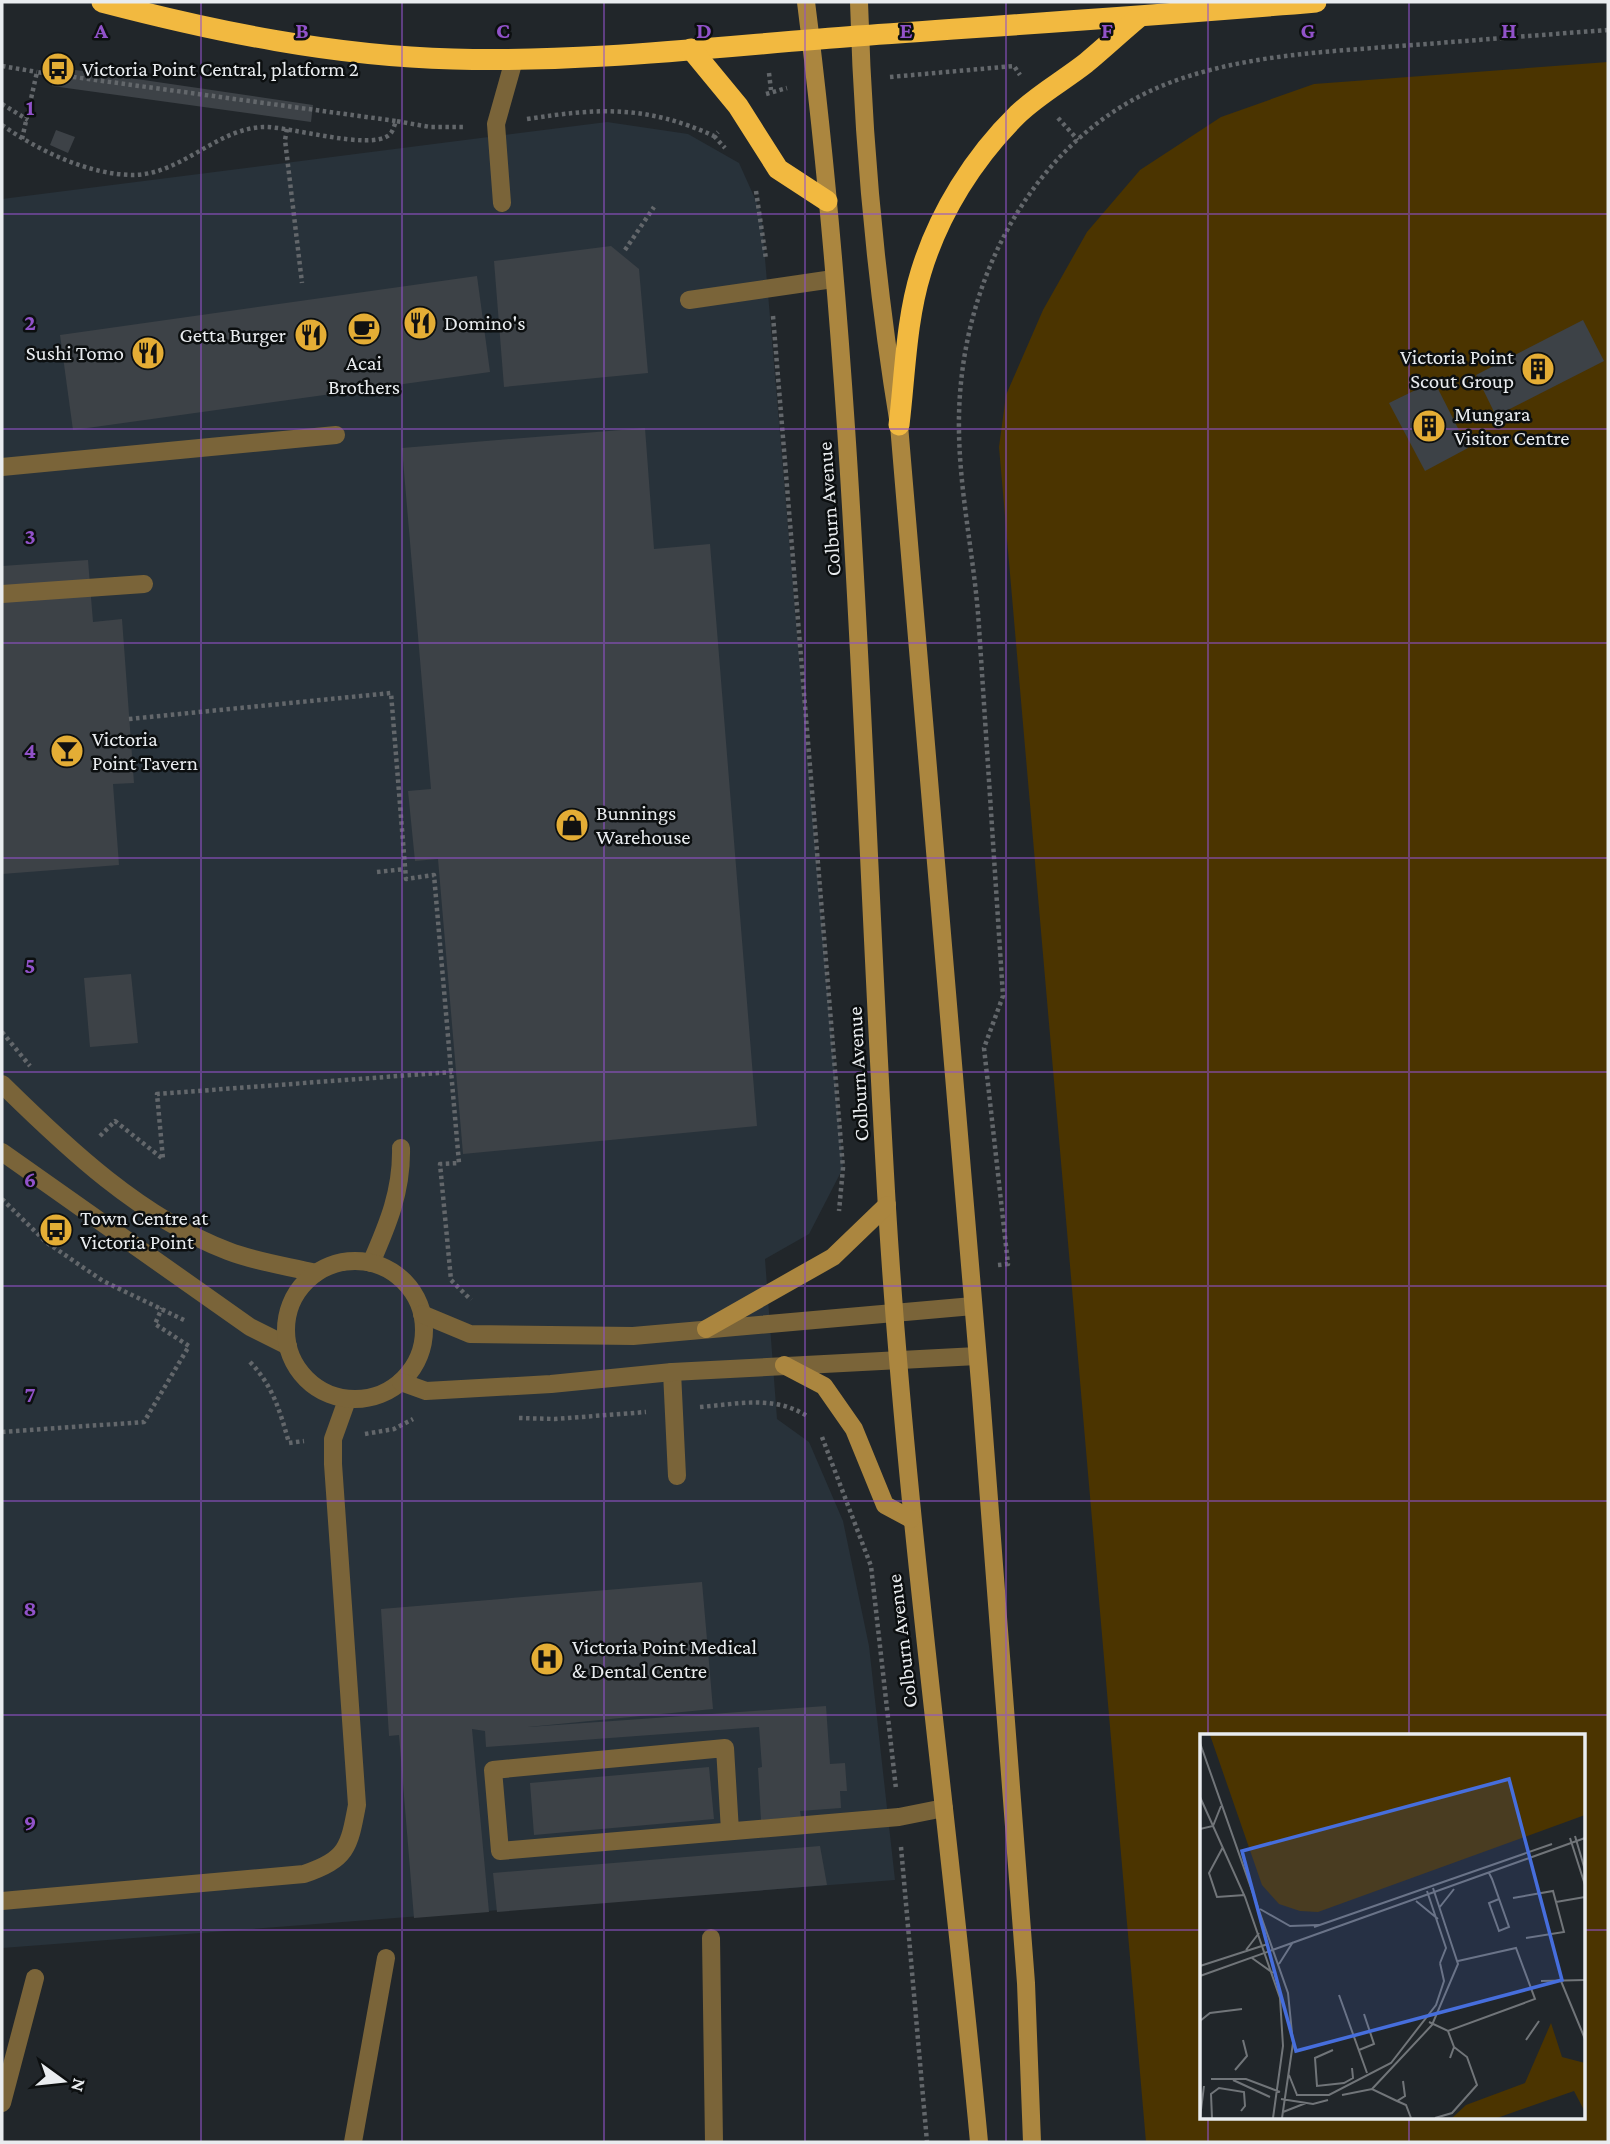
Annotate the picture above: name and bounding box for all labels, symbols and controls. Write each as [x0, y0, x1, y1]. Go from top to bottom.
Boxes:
text: A [93, 17, 108, 43]
text: B [295, 17, 309, 43]
text: C [496, 17, 510, 43]
text: D [696, 17, 712, 43]
text: E [899, 17, 913, 43]
text: F [1101, 17, 1113, 43]
text: G [1301, 17, 1316, 43]
text: H [1501, 17, 1517, 43]
bus stop icon: Victoria Point Central, platform 2 [39, 50, 77, 88]
place label: Victoria Point Central, platform 2 [82, 57, 359, 81]
text: 1 [26, 94, 35, 120]
restaurant icon: Domino's [401, 304, 439, 342]
text: 2 [24, 309, 36, 335]
cafe icon: Acai Brothers [345, 310, 383, 348]
place label: Domino's [444, 311, 526, 335]
restaurant icon: Getta Burger [292, 316, 330, 354]
place label: Getta Burger [180, 323, 287, 347]
restaurant icon: Sushi Tomo [129, 334, 167, 372]
place label: Sushi Tomo [26, 341, 124, 365]
place label: Victoria Point Scout Group [1400, 345, 1515, 393]
building icon: Victoria Point Scout Group [1519, 350, 1557, 388]
place label: Acai Brothers [328, 351, 400, 399]
place label: Mungara Visitor Centre [1454, 402, 1570, 450]
building icon: Mungara Visitor Centre [1410, 407, 1448, 445]
street label: Colburn Avenue [812, 441, 846, 577]
text: 3 [24, 523, 36, 549]
place label: Victoria Point Tavern [92, 727, 198, 775]
bar icon: Victoria Point Tavern [48, 732, 86, 770]
text: 4 [24, 737, 36, 763]
place label: Bunnings Warehouse [596, 801, 691, 849]
shop icon: Bunnings Warehouse [553, 806, 591, 844]
text: 5 [24, 952, 36, 978]
street label: Colburn Avenue [842, 1006, 874, 1142]
text: 6 [24, 1166, 36, 1192]
place label: Town Centre at Victoria Point [80, 1206, 209, 1254]
bus stop icon: Town Centre at Victoria Point [37, 1211, 75, 1249]
text: 7 [24, 1381, 36, 1407]
street label: Colburn Avenue [882, 1573, 922, 1709]
text: 8 [23, 1595, 37, 1621]
place label: Victoria Point Medical & Dental Centre [572, 1635, 757, 1683]
hospital icon: Victoria Point Medical & Dental Centre [528, 1640, 566, 1678]
inset map [1200, 1734, 1586, 2120]
text: 9 [24, 1809, 36, 1835]
north arrow [28, 2046, 98, 2116]
text: N [67, 2076, 91, 2094]

